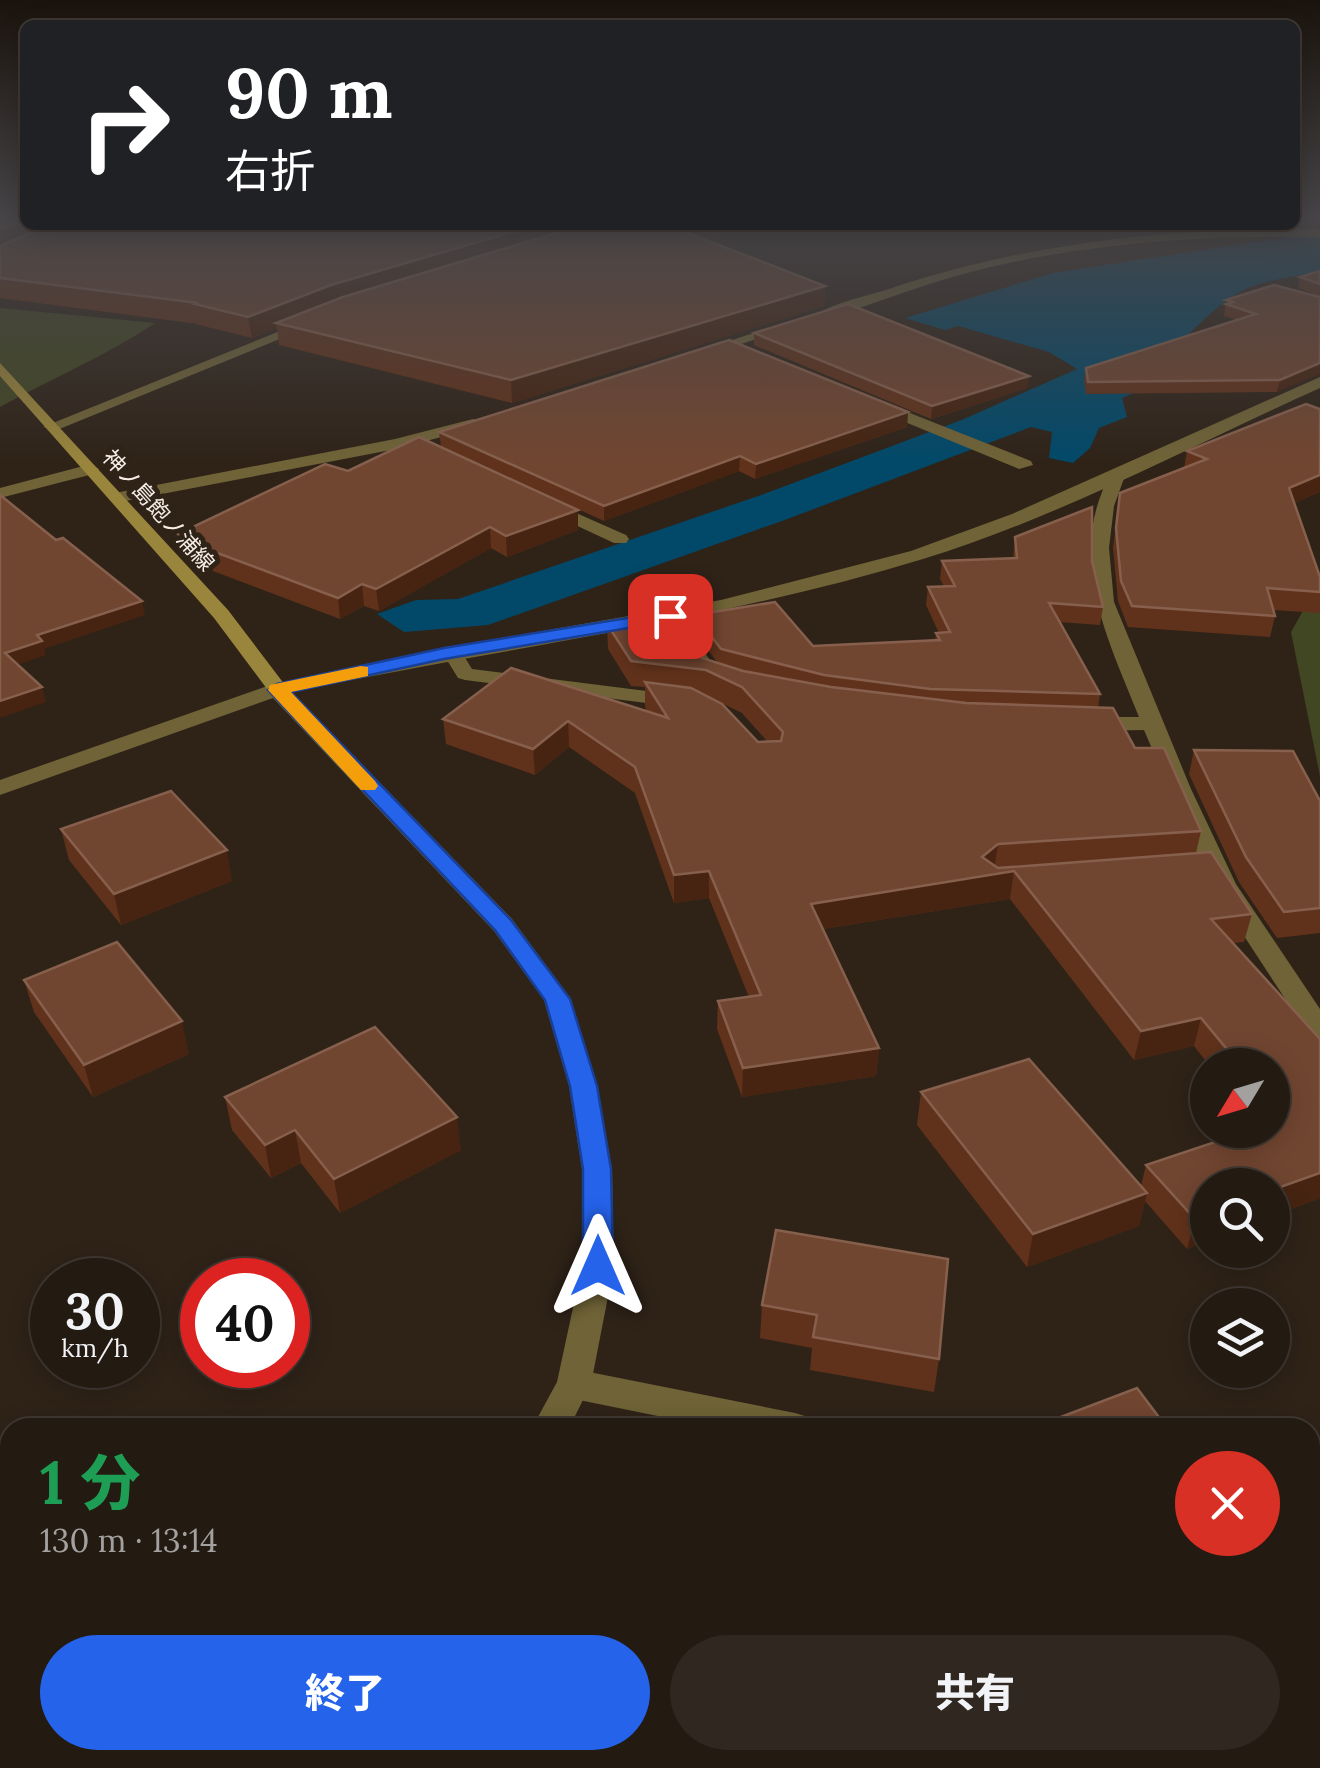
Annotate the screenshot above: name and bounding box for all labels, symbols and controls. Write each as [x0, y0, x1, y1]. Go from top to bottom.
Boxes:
text: 90 m [225, 48, 393, 137]
icon: right [60, 60, 190, 190]
text: 右折 [225, 142, 315, 199]
street label: 神ノ島飽ノ浦線 [97, 443, 221, 577]
pin [628, 574, 713, 659]
icon: arrive [643, 589, 698, 644]
north arrow [1190, 1048, 1290, 1148]
map controls [1190, 1048, 1290, 1388]
button: search [1190, 1168, 1290, 1268]
position arrow [546, 1214, 650, 1318]
speed limit sign: 40 [180, 1258, 310, 1388]
text: 30 [65, 1279, 125, 1343]
button: layers [1190, 1288, 1290, 1388]
text: km/h [61, 1332, 129, 1364]
text: 1 分 [40, 1444, 140, 1520]
button: close [1175, 1451, 1280, 1556]
text: 130 m · 13:14 [40, 1520, 218, 1561]
button: 終了 [40, 1635, 650, 1750]
button: 共有 [670, 1635, 1280, 1750]

